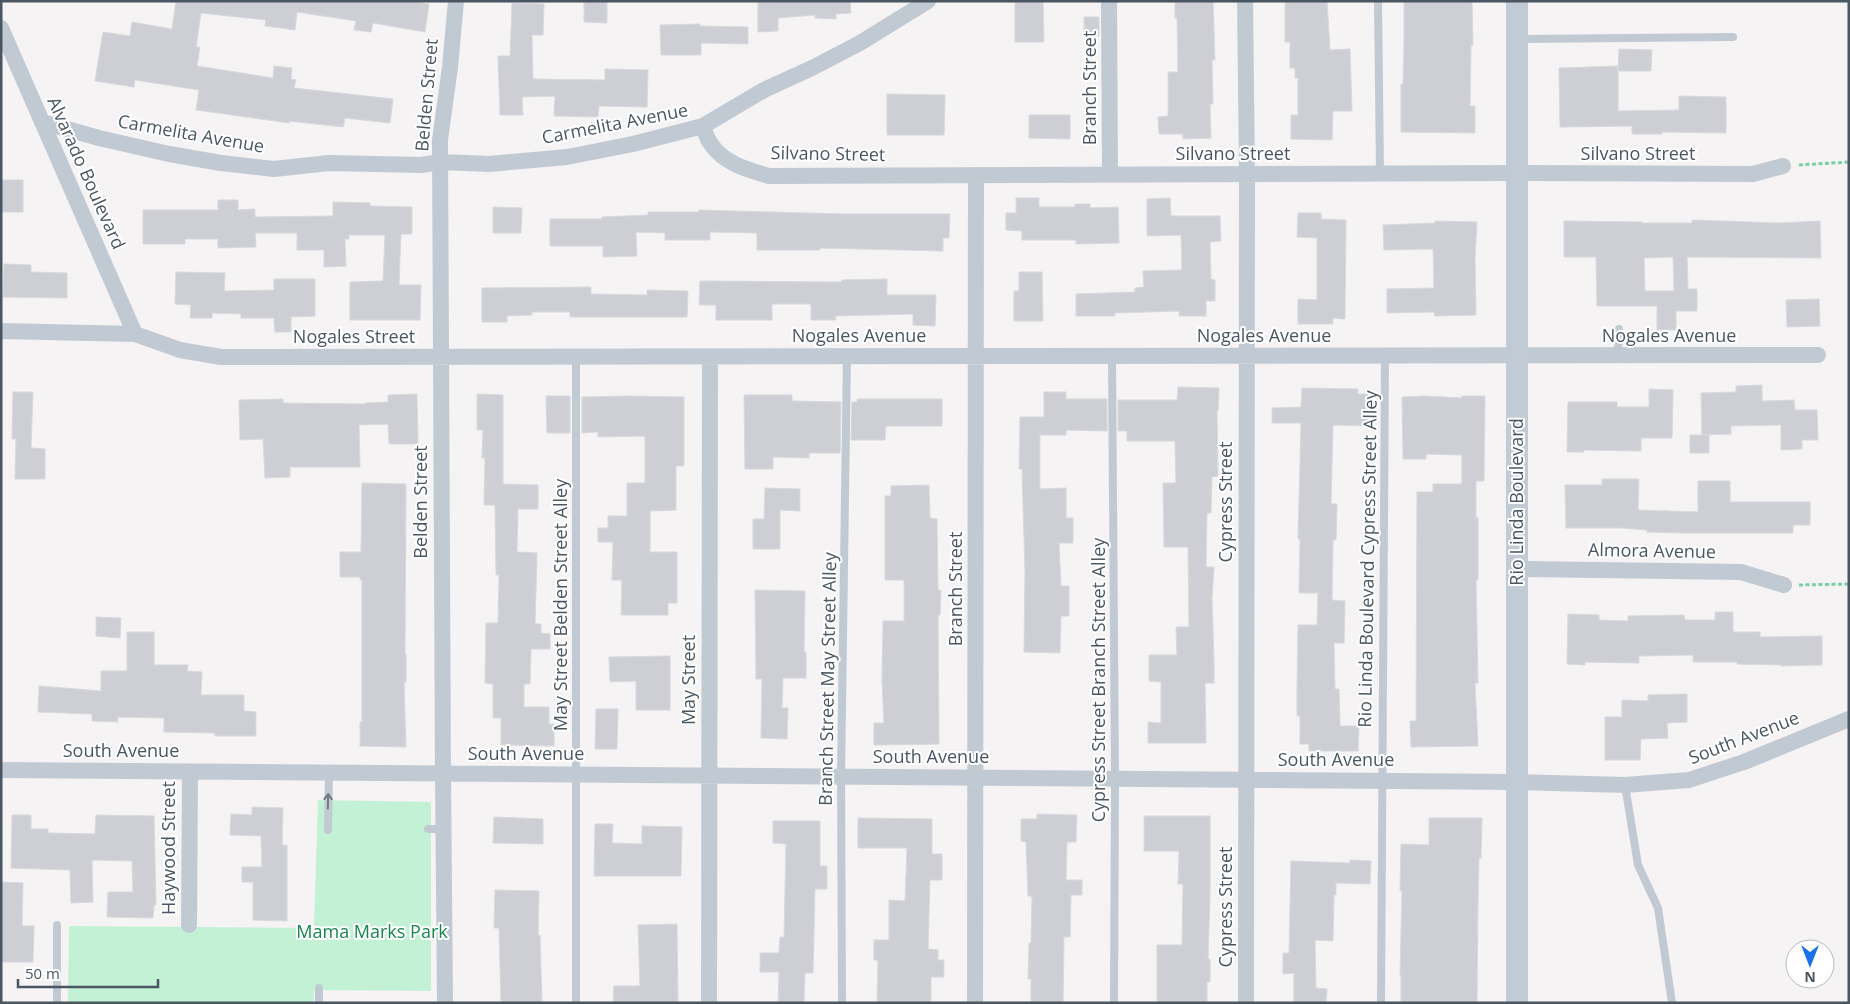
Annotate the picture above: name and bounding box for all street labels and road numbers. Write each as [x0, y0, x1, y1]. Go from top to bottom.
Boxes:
street label: Branch Street [1077, 31, 1101, 145]
street label: Belden Street [409, 37, 443, 152]
street label: Alvarado Boulevard [43, 93, 131, 253]
street label: Carmelita Avenue [540, 97, 690, 149]
street label: Carmelita Avenue [116, 108, 266, 158]
street label: Silvano Street [770, 140, 886, 166]
street label: Silvano Street [1176, 141, 1290, 165]
street label: Silvano Street [1581, 141, 1695, 165]
street label: Nogales Avenue [792, 323, 926, 347]
street label: Nogales Avenue [1197, 323, 1331, 347]
street label: Nogales Avenue [1602, 323, 1736, 347]
street label: Nogales Street [293, 324, 415, 348]
street label: Rio Linda Boulevard Cypress Street Alley [1352, 389, 1382, 728]
street label: Rio Linda Boulevard [1504, 418, 1528, 586]
street label: Cypress Street [1213, 442, 1237, 562]
street label: Belden Street [408, 445, 432, 559]
street label: May Street Belden Street Alley [548, 478, 572, 731]
street label: Branch Street [943, 532, 967, 646]
street label: Cypress Street Branch Street Alley [1086, 537, 1110, 822]
street label: Almora Avenue [1588, 537, 1716, 563]
street label: Branch Street May Street Alley [813, 551, 841, 806]
street label: May Street [676, 635, 700, 725]
street label: South Avenue [1685, 705, 1802, 769]
street label: South Avenue [63, 738, 179, 762]
street label: South Avenue [468, 741, 584, 765]
street label: South Avenue [873, 744, 989, 768]
street label: South Avenue [1278, 747, 1394, 771]
street label: Haywood Street [156, 781, 180, 915]
street label: Cypress Street [1213, 847, 1237, 967]

